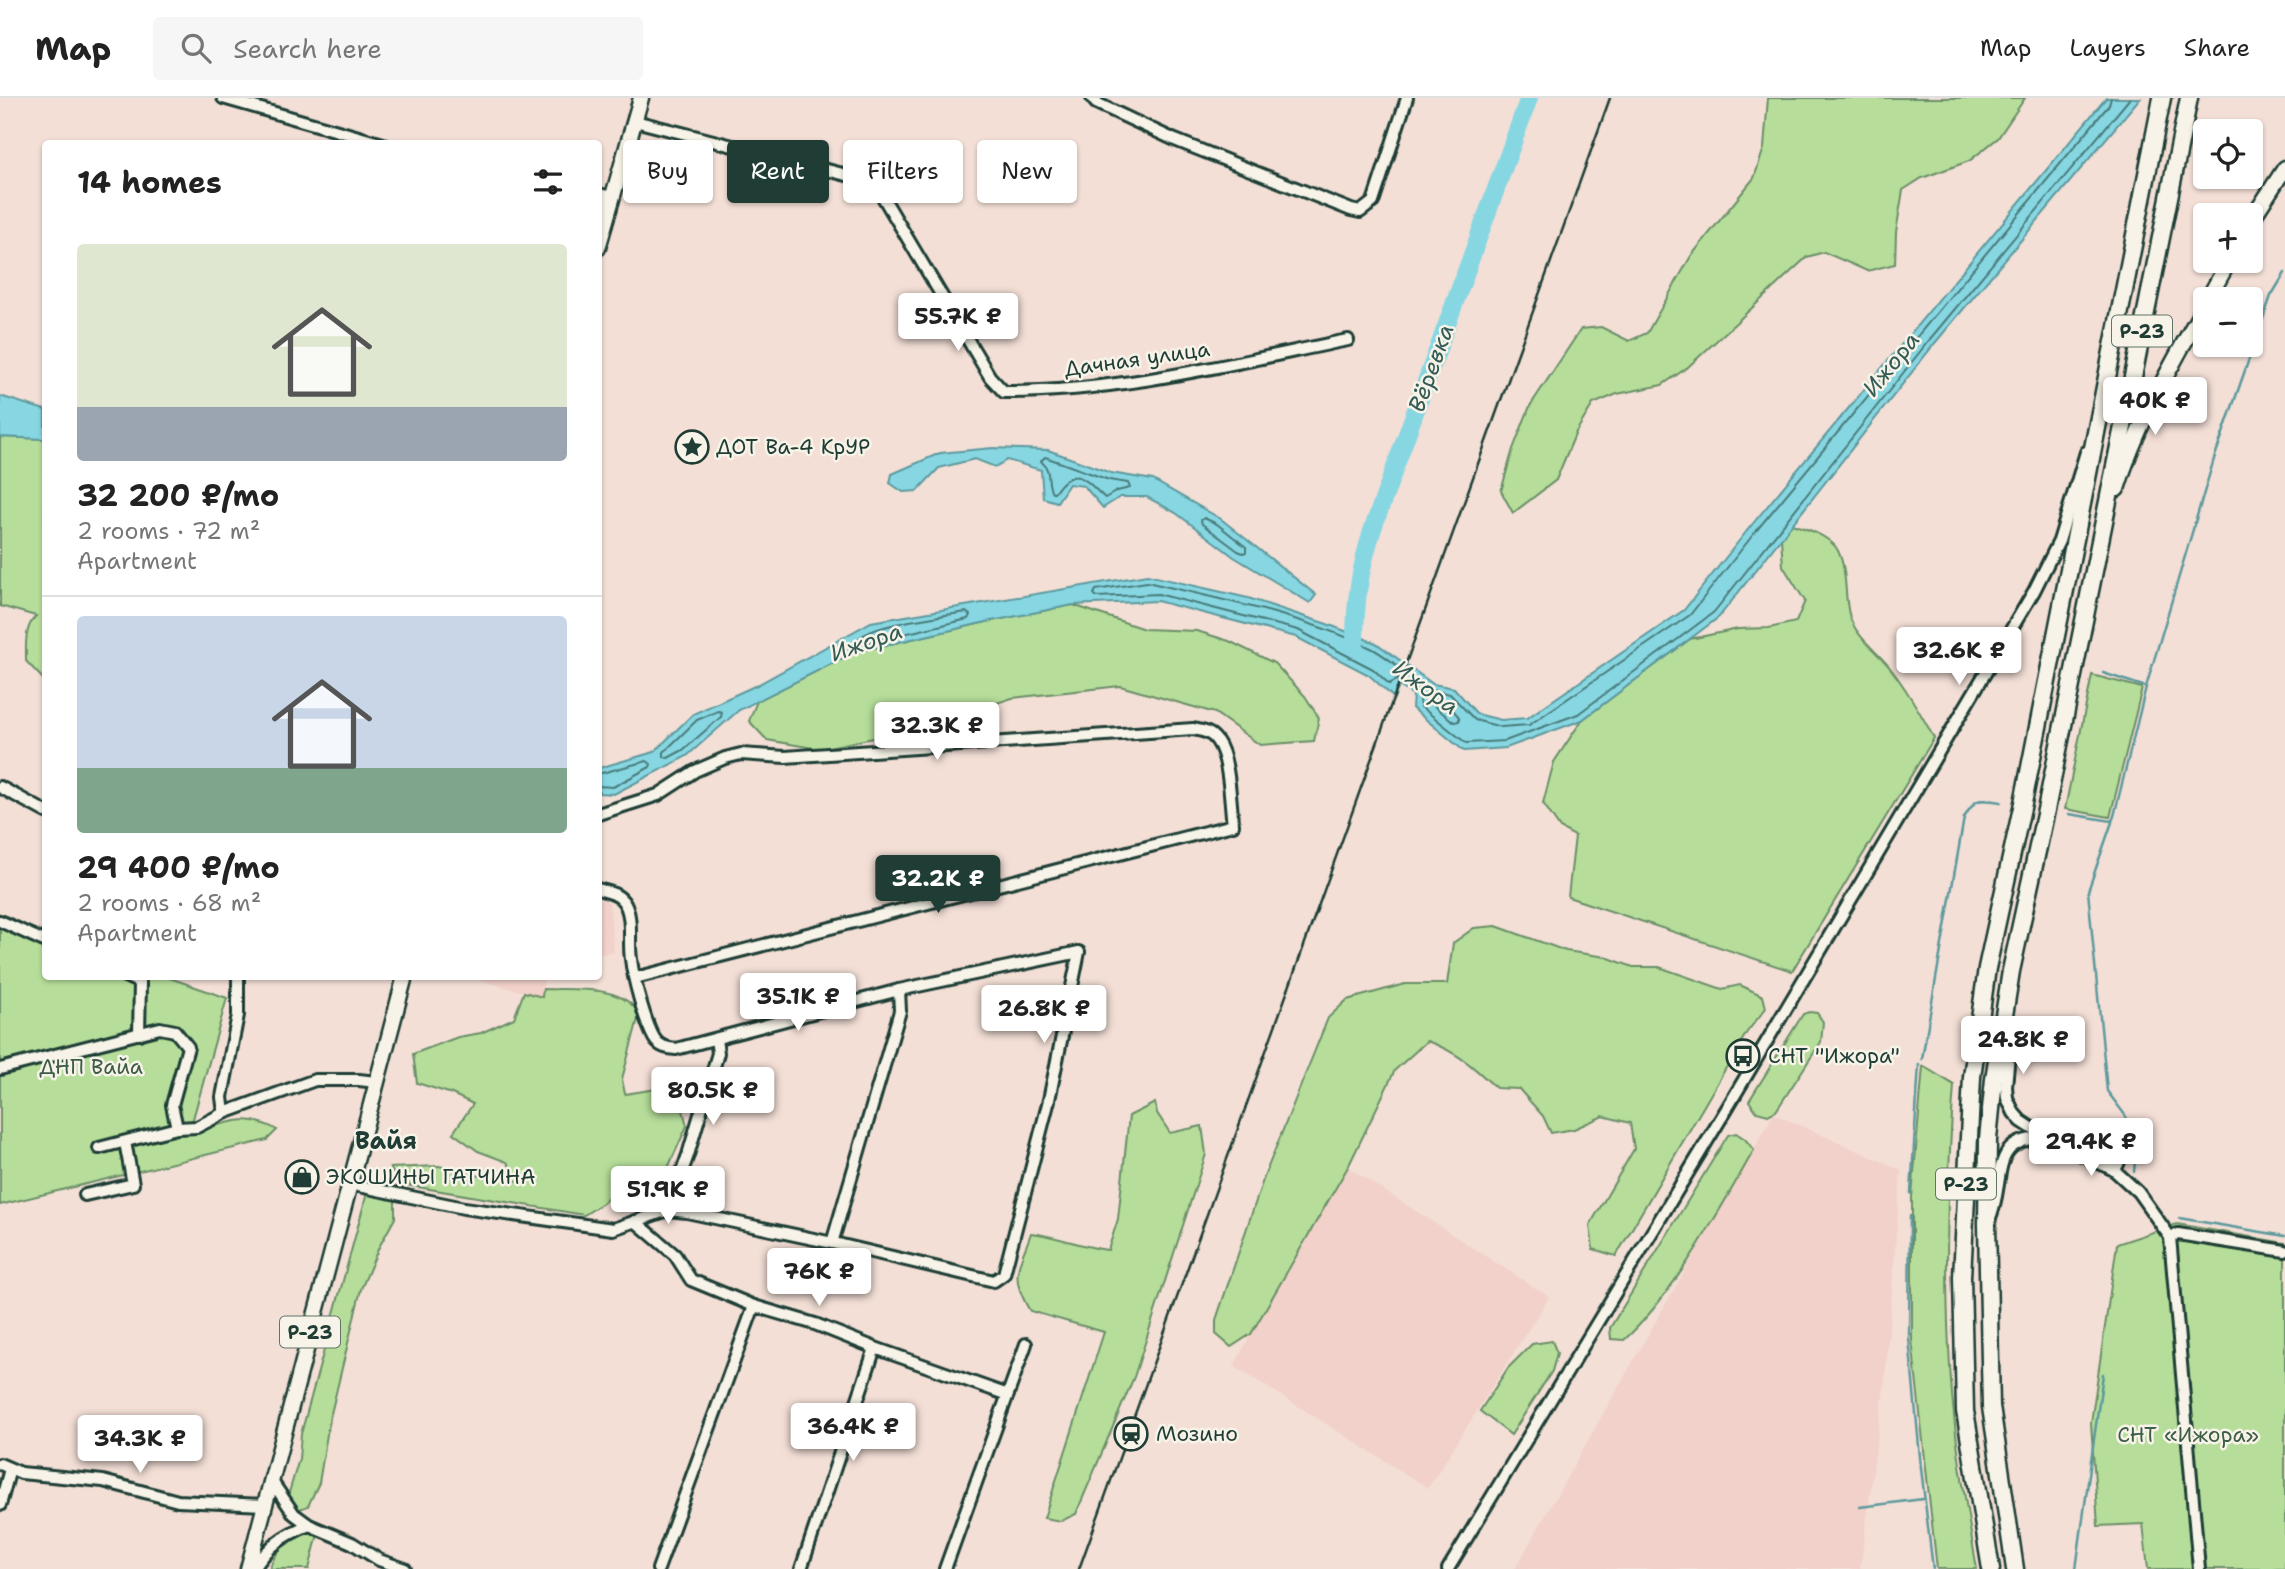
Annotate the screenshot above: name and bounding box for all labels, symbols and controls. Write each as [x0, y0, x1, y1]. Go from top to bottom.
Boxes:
search box [153, 17, 643, 80]
text: Map [35, 26, 111, 71]
icon: search [177, 29, 215, 67]
text: Search here [233, 31, 382, 66]
text: Map [1980, 32, 2031, 64]
text: Layers [2069, 32, 2146, 64]
text: Share [2184, 32, 2250, 64]
map controls [2193, 119, 2263, 357]
button: locate [2193, 119, 2263, 189]
chip: Buy [623, 140, 713, 203]
chip: Rent [727, 140, 829, 203]
chip: Filters [843, 140, 963, 203]
chip: New [977, 140, 1077, 203]
text: 14 homes [77, 162, 222, 203]
icon: filters [529, 163, 567, 201]
button: + [2193, 203, 2263, 273]
button: − [2193, 287, 2263, 357]
icon: home [259, 289, 385, 415]
pin: 55.7K ₽ [893, 294, 1023, 353]
text: 55.7K ₽ [914, 301, 1002, 331]
road number: Р-23 [2112, 316, 2172, 346]
water label: Вёревка [1401, 320, 1461, 416]
water label: Ижора [1856, 325, 1926, 403]
street label: Дачная улица [1062, 335, 1212, 383]
pin: 40K ₽ [2106, 378, 2204, 437]
text: 40K ₽ [2119, 385, 2191, 415]
place icon: ДОТ Ва-4 КрУР [673, 428, 711, 466]
place label: ДОТ Ва-4 КрУР [716, 433, 870, 461]
text: 32 200 ₽/mo [77, 475, 279, 516]
text: 2 rooms · 72 m² [77, 516, 260, 546]
text: Apartment [77, 546, 197, 576]
water label: Ижора [826, 616, 906, 668]
pin: 32.6K ₽ [1894, 628, 2024, 687]
text: 32.6K ₽ [1912, 635, 2006, 665]
water label: Ижора [1387, 653, 1465, 721]
icon: home [259, 661, 385, 787]
pin: 32.3K ₽ [872, 702, 1002, 762]
text: 32.3K ₽ [890, 710, 984, 740]
text: 29 400 ₽/mo [77, 847, 280, 888]
pin: 32.2K ₽ [873, 856, 1003, 915]
text: 32.2K ₽ [891, 863, 985, 893]
text: 2 rooms · 68 m² [77, 888, 261, 918]
text: Apartment [77, 918, 197, 948]
pin: 35.1K ₽ [733, 974, 863, 1033]
text: 35.1K ₽ [756, 981, 840, 1011]
pin: 26.8K ₽ [979, 986, 1109, 1045]
text: 26.8K ₽ [997, 993, 1091, 1023]
pin: 24.8K ₽ [1958, 1016, 2088, 1076]
text: 24.8K ₽ [1977, 1024, 2069, 1054]
bus stop icon: СНТ "Ижора" [1724, 1037, 1762, 1075]
place label: СНТ "Ижора" [1768, 1042, 1900, 1070]
park label: ДНП Вайа [39, 1053, 143, 1081]
pin: 80.5K ₽ [648, 1068, 778, 1127]
text: 80.5K ₽ [667, 1075, 759, 1105]
pin: 29.4K ₽ [2026, 1118, 2156, 1178]
district label: Вайя [355, 1125, 417, 1157]
text: 29.4K ₽ [2045, 1126, 2137, 1156]
shop icon: ЭКОШИНЫ ГАТЧИНА [283, 1158, 321, 1196]
place label: ЭКОШИНЫ ГАТЧИНА [326, 1163, 535, 1191]
pin: 51.9K ₽ [603, 1166, 733, 1226]
road number: Р-23 [1936, 1168, 1996, 1200]
text: 51.9K ₽ [627, 1174, 709, 1204]
pin: 76K ₽ [770, 1248, 868, 1308]
text: 76K ₽ [783, 1256, 855, 1286]
road number: Р-23 [280, 1316, 340, 1348]
pin: 36.4K ₽ [788, 1404, 918, 1463]
text: 36.4K ₽ [807, 1411, 899, 1441]
station icon: Мозино [1112, 1415, 1150, 1453]
pin: 34.3K ₽ [75, 1416, 205, 1475]
place label: Мозино [1156, 1420, 1238, 1448]
park label: СНТ «Ижора» [2117, 1421, 2259, 1449]
text: 34.3K ₽ [94, 1423, 186, 1453]

